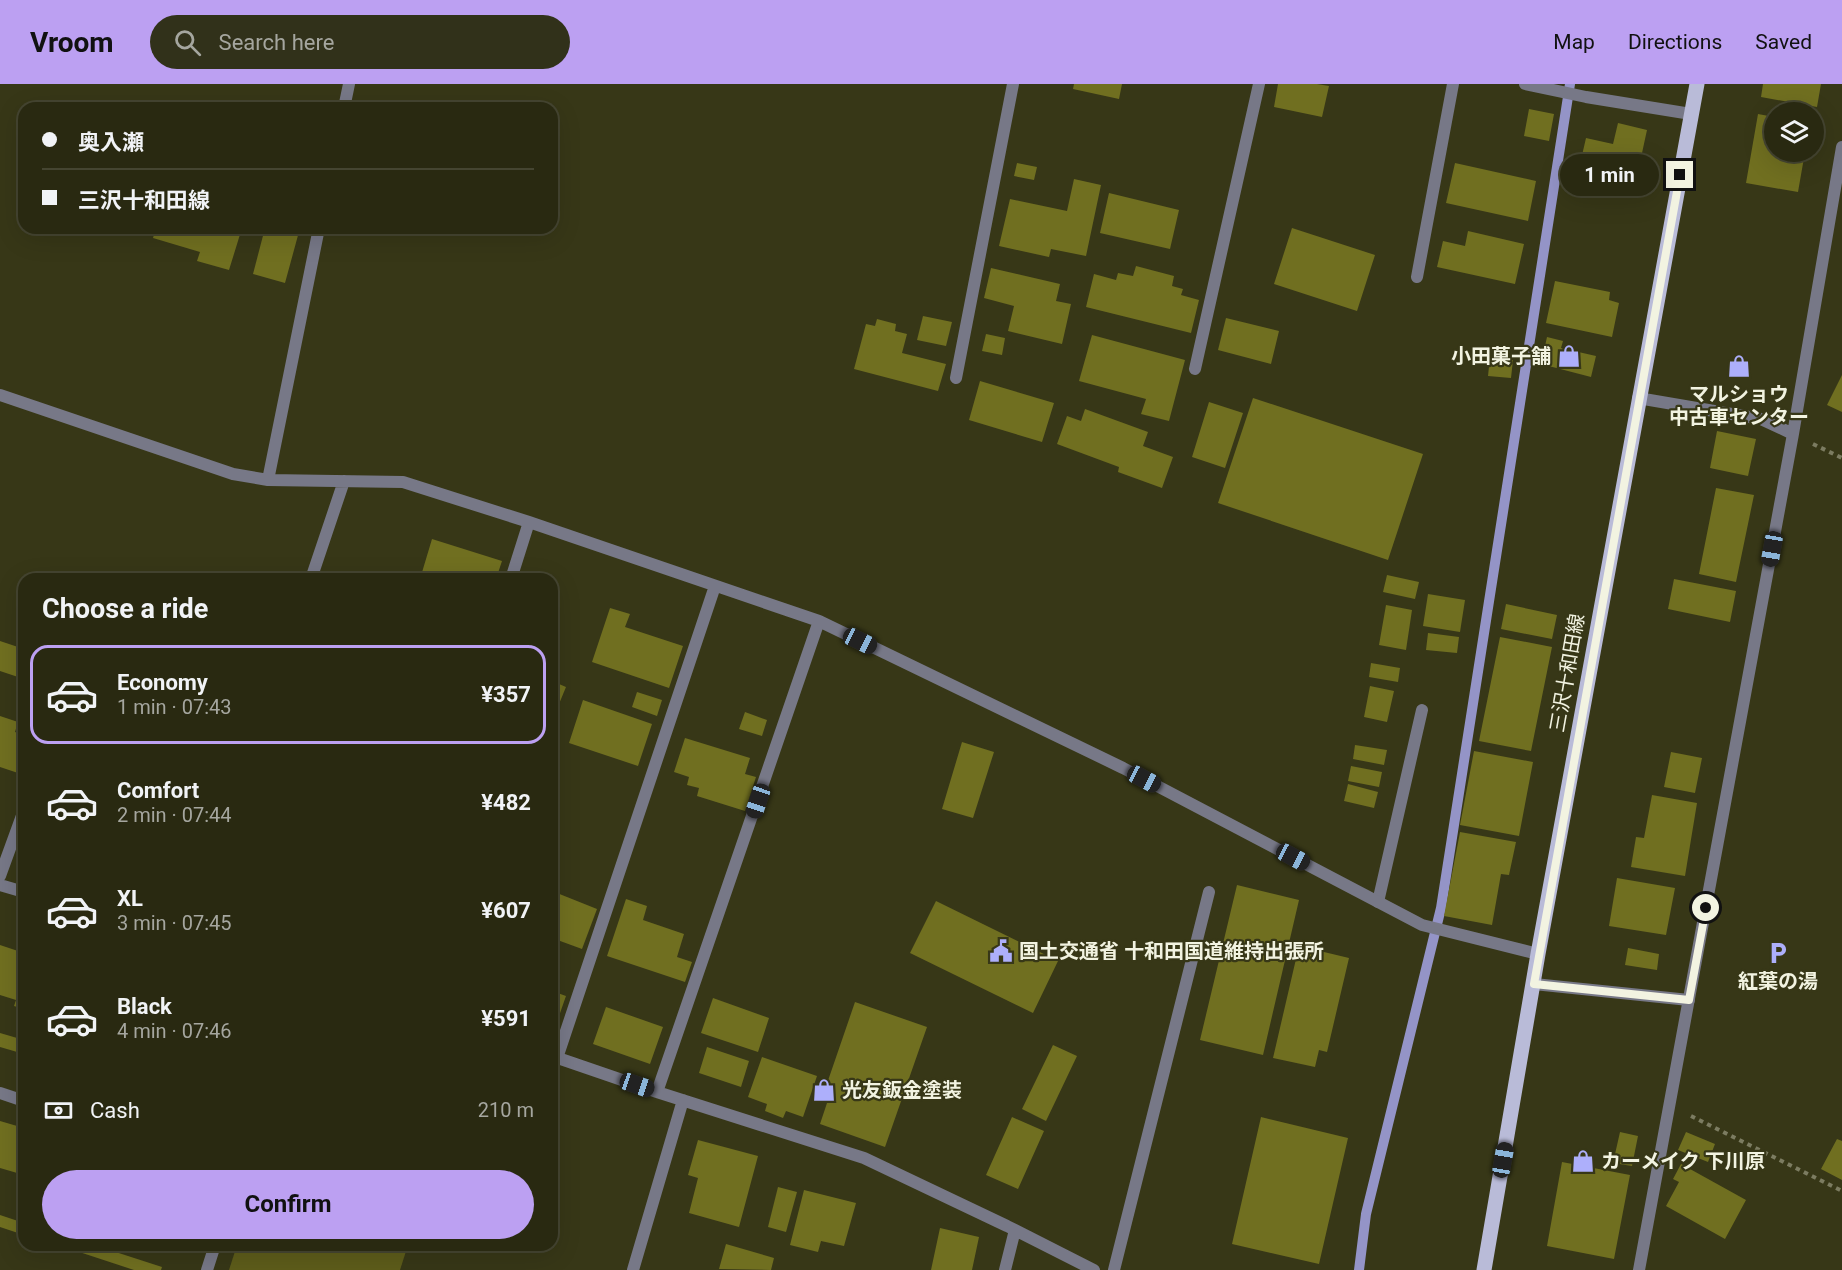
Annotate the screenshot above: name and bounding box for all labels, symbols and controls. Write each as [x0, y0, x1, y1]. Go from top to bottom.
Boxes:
search box [150, 15, 570, 69]
text: Vroom [30, 26, 114, 59]
icon: search [171, 26, 204, 59]
text: Search here [219, 30, 334, 55]
text: Map [1553, 30, 1595, 54]
text: Directions [1628, 30, 1722, 54]
text: Saved [1755, 30, 1812, 54]
map controls [1764, 102, 1824, 162]
button: layers [1764, 102, 1824, 162]
text: 奥入瀬 [78, 130, 144, 155]
callout: 1 min [1560, 154, 1659, 196]
route end [1666, 161, 1693, 188]
text: 1 min [1584, 163, 1635, 187]
text: 三沢十和田線 [78, 188, 210, 213]
shop icon: 小田菓子舗 [1556, 343, 1582, 369]
place label: 小田菓子舗 [1451, 344, 1551, 368]
shop icon: マルショウ 中古車センター [1726, 353, 1752, 379]
place label: マルショウ 中古車センター [1669, 382, 1809, 429]
car [1760, 530, 1784, 568]
text: Choose a ride [42, 593, 208, 625]
street label: 三沢十和田線 [1545, 612, 1589, 734]
car [840, 625, 880, 657]
icon: car [45, 668, 99, 722]
text: Economy [117, 670, 208, 695]
text: ¥357 [481, 682, 531, 707]
text: 1 min · 07:43 [117, 695, 232, 719]
car [1124, 763, 1164, 795]
icon: car [45, 776, 99, 830]
text: Comfort [117, 778, 199, 803]
car [744, 781, 772, 821]
text: ¥482 [481, 790, 531, 815]
text: 2 min · 07:44 [117, 803, 232, 827]
car [1273, 841, 1313, 873]
icon: car [45, 884, 99, 938]
text: XL [117, 886, 143, 911]
route start [1692, 894, 1719, 921]
text: ¥607 [481, 898, 531, 923]
text: 3 min · 07:45 [117, 911, 232, 935]
public building icon: 国土交通省 十和田国道維持出張所 [988, 938, 1014, 964]
place label: 国土交通省 十和田国道維持出張所 [1019, 939, 1324, 963]
parking icon: 紅葉の湯 [1765, 940, 1791, 966]
place label: 紅葉の湯 [1738, 969, 1818, 993]
icon: car [45, 992, 99, 1046]
text: Black [117, 994, 172, 1019]
text: ¥591 [481, 1006, 531, 1031]
text: 4 min · 07:46 [117, 1019, 232, 1043]
car [617, 1071, 657, 1099]
shop icon: 光友鈑金塗装 [811, 1077, 837, 1103]
place label: 光友鈑金塗装 [842, 1078, 962, 1102]
icon: cash [42, 1094, 75, 1127]
text: Cash [90, 1098, 140, 1123]
text: 210 m [478, 1098, 534, 1122]
car [1491, 1141, 1515, 1179]
shop icon: カーメイク 下川原 [1570, 1148, 1596, 1174]
place label: カーメイク 下川原 [1601, 1149, 1765, 1173]
button: Confirm [42, 1170, 534, 1239]

